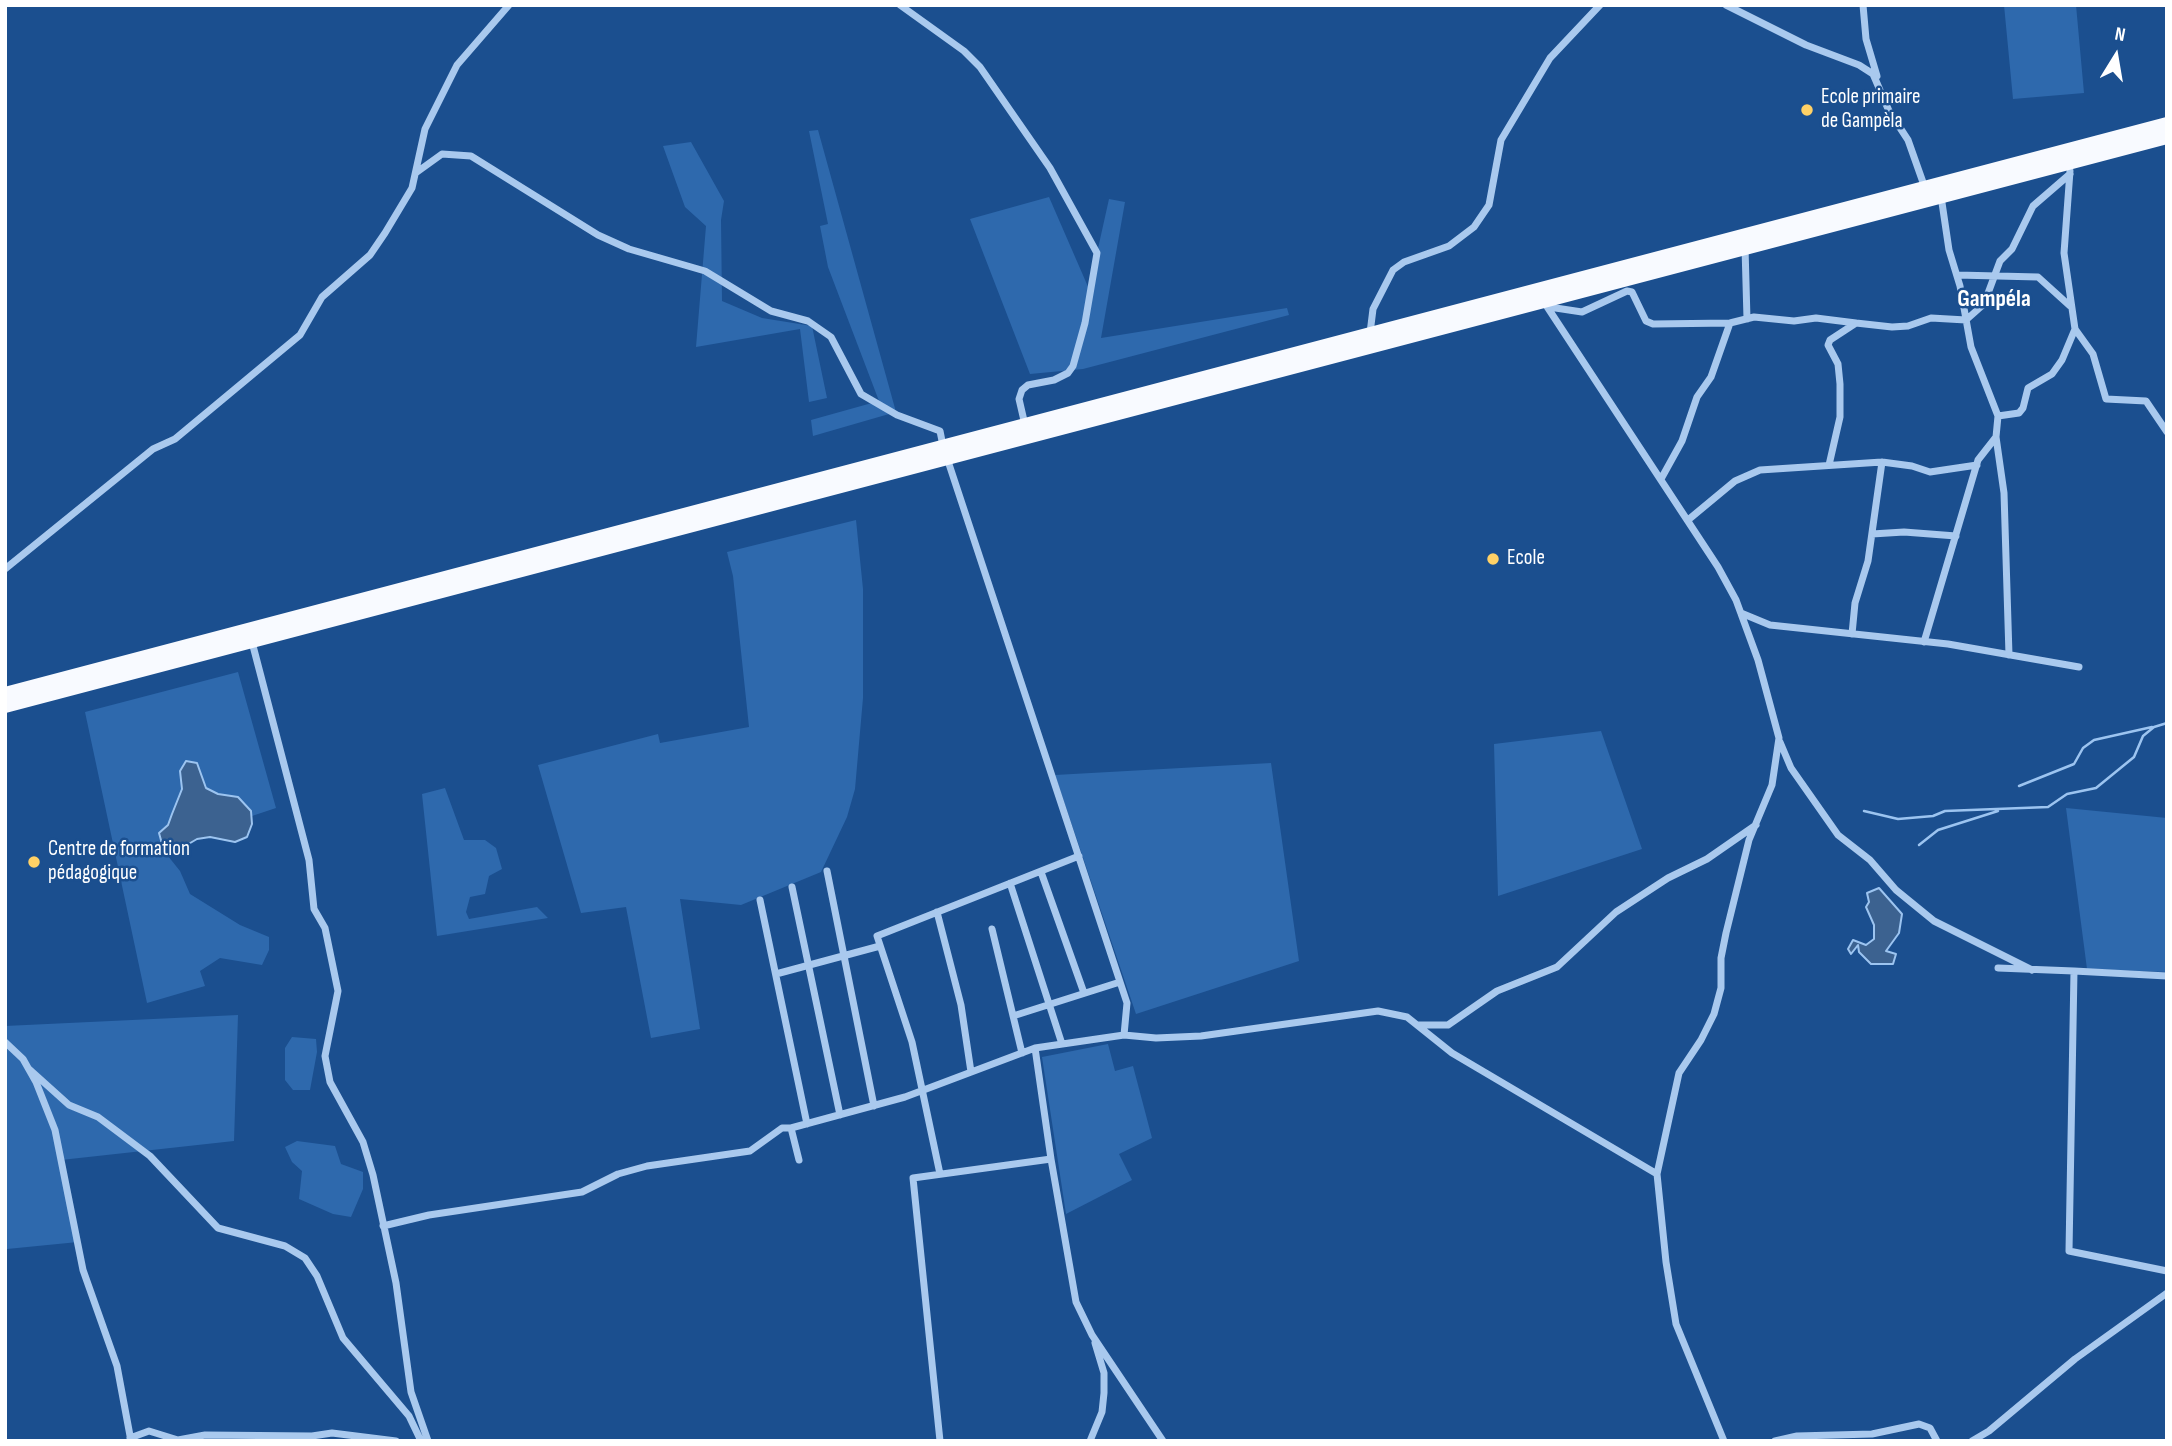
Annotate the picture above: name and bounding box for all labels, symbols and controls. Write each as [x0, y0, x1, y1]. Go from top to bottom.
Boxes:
north arrow [2081, 21, 2151, 91]
text: N [2113, 23, 2127, 47]
place label: Ecole primaire de Gampèla [1821, 85, 1920, 135]
marker: Ecole primaire de Gampèla [1799, 102, 1815, 118]
district label: Gampéla [1957, 286, 2031, 314]
place label: Ecole [1507, 546, 1545, 572]
marker: Ecole [1485, 551, 1501, 567]
place label: Centre de formation pédagogique [48, 837, 190, 887]
marker: Centre de formation pédagogique [26, 854, 42, 870]

